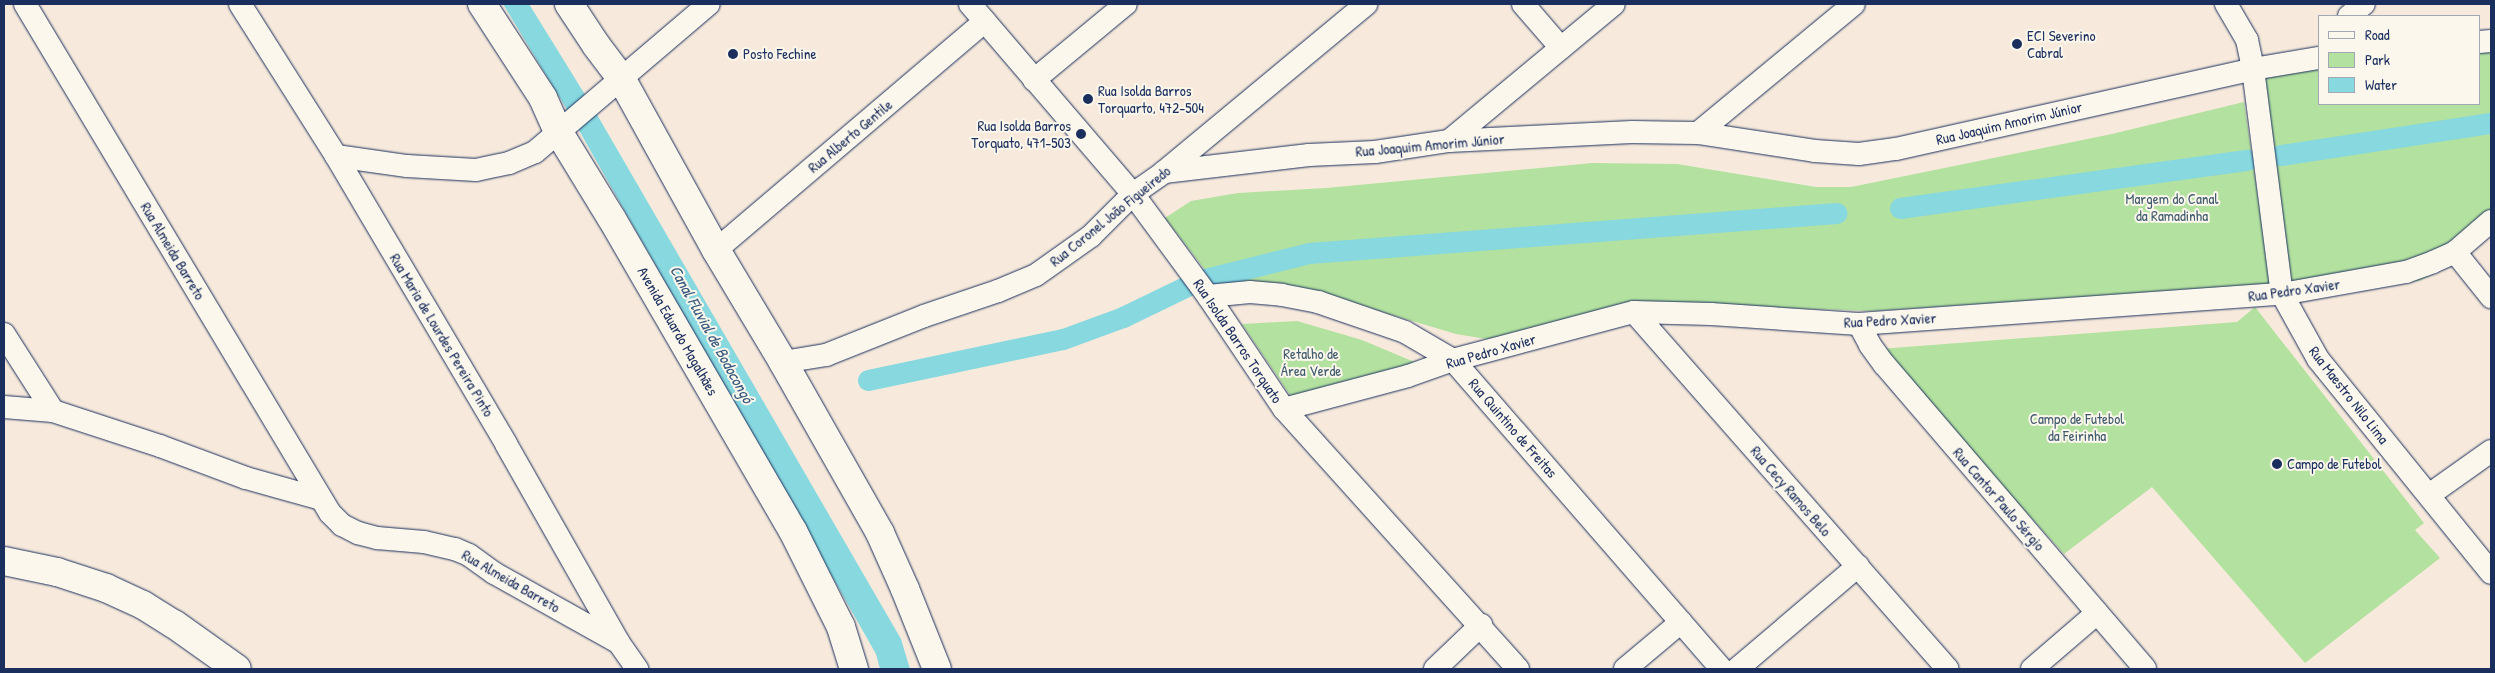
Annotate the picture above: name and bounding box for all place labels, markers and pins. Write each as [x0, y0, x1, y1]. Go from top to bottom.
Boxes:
place label: ECI Severino Cabral [2027, 26, 2096, 61]
marker: ECI Severino Cabral [2011, 38, 2023, 50]
place label: Posto Fechine [743, 45, 817, 63]
marker: Posto Fechine [727, 48, 739, 60]
place label: Rua Isolda Barros Torquarto, 472-504 [1098, 81, 1204, 116]
marker: Rua Isolda Barros Torquarto, 472-504 [1082, 93, 1094, 105]
place label: Rua Isolda Barros Torquato, 471-503 [971, 116, 1071, 151]
marker: Rua Isolda Barros Torquato, 471-503 [1075, 128, 1087, 140]
place label: Campo de Futebol [2287, 455, 2381, 473]
marker: Campo de Futebol [2271, 458, 2283, 470]

